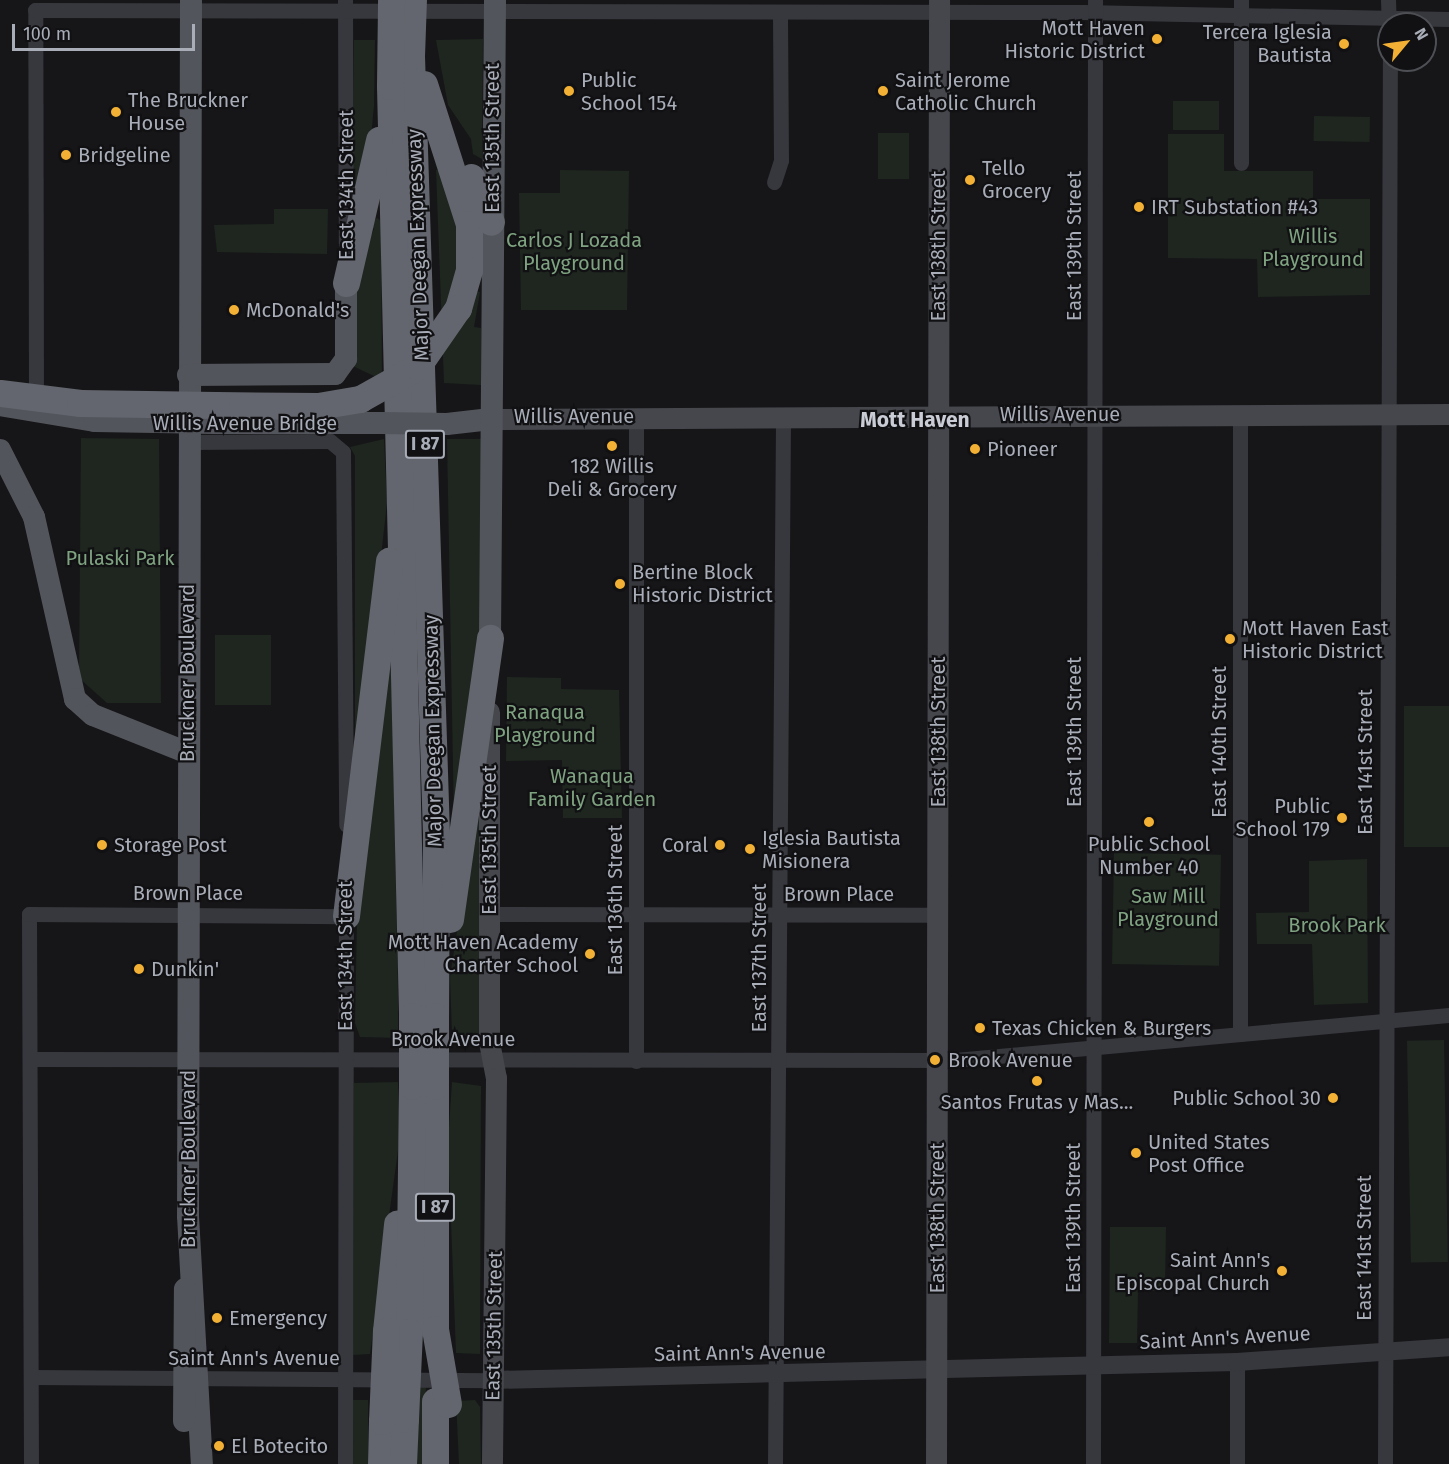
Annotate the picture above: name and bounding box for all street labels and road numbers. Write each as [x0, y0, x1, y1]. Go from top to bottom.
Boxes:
street label: East 135th Street [480, 63, 504, 213]
street label: East 134th Street [334, 110, 358, 260]
street label: Major Deegan Expressway [402, 129, 434, 361]
street label: East 138th Street [926, 170, 950, 322]
street label: East 139th Street [1062, 171, 1086, 321]
street label: Willis Avenue [1000, 402, 1120, 426]
street label: Willis Avenue [514, 404, 634, 428]
street label: Willis Avenue Bridge [153, 411, 337, 435]
road number: I 87 [404, 429, 446, 459]
street label: Bruckner Boulevard [175, 584, 199, 762]
street label: Major Deegan Expressway [419, 615, 447, 847]
street label: East 138th Street [926, 656, 950, 808]
street label: East 139th Street [1062, 657, 1086, 807]
street label: East 140th Street [1207, 666, 1231, 818]
street label: East 141st Street [1353, 689, 1377, 835]
street label: East 135th Street [477, 765, 501, 915]
street label: East 136th Street [603, 825, 627, 975]
street label: Brown Place [133, 881, 243, 905]
street label: East 134th Street [333, 881, 357, 1031]
street label: Brown Place [784, 882, 894, 906]
street label: East 137th Street [747, 884, 771, 1032]
street label: Brook Avenue [391, 1027, 515, 1051]
street label: Bruckner Boulevard [176, 1070, 200, 1248]
street label: East 138th Street [925, 1142, 949, 1294]
street label: East 139th Street [1061, 1143, 1085, 1293]
street label: East 141st Street [1352, 1175, 1376, 1321]
road number: I 87 [414, 1192, 456, 1222]
street label: East 135th Street [481, 1251, 507, 1401]
street label: Saint Ann's Avenue [1139, 1322, 1311, 1354]
street label: Saint Ann's Avenue [654, 1340, 826, 1366]
street label: Saint Ann's Avenue [168, 1346, 340, 1370]

